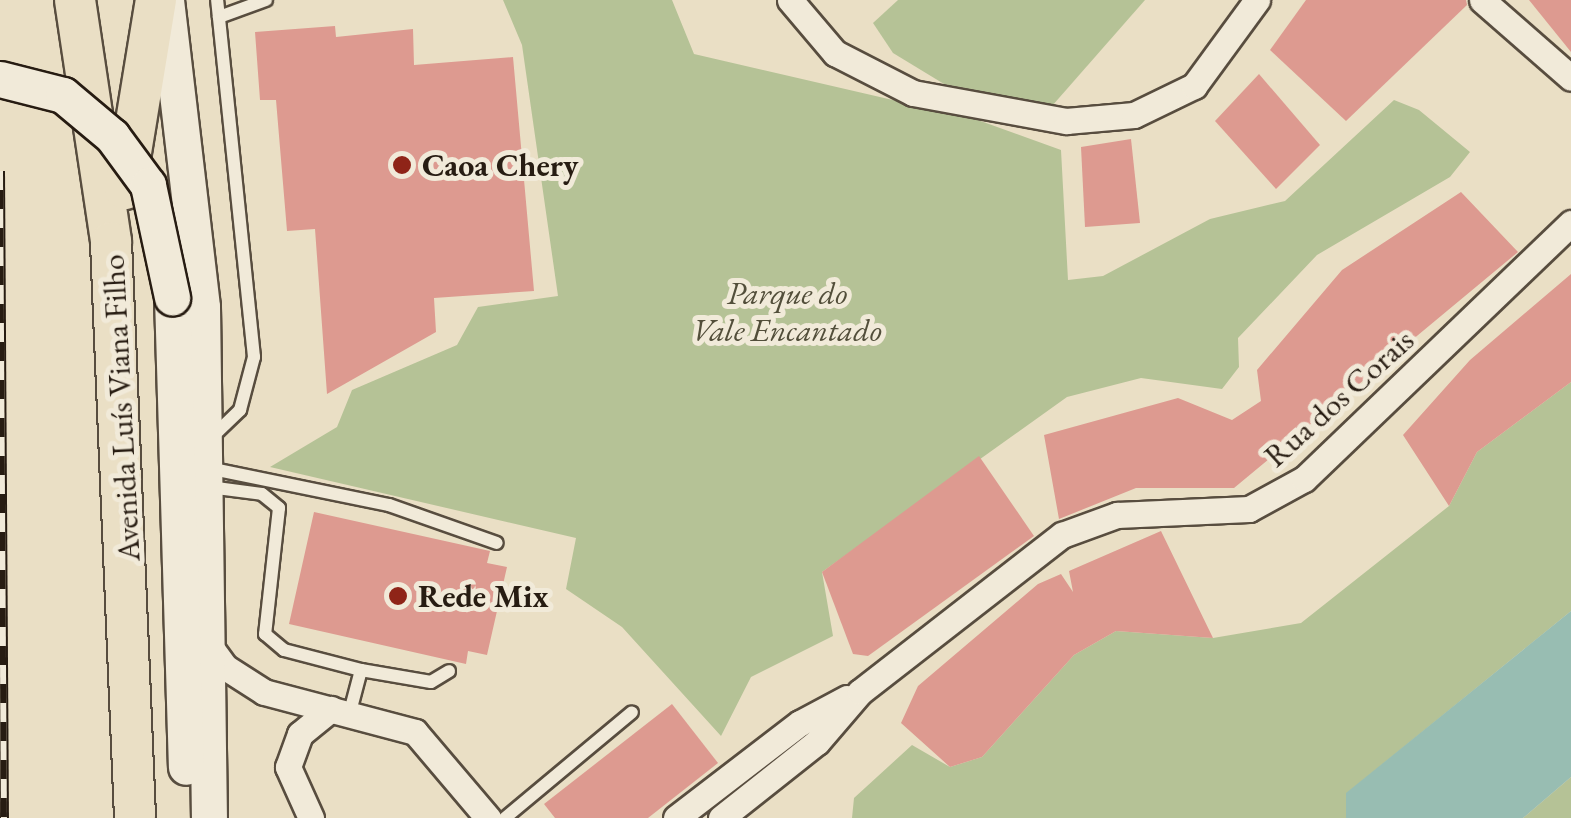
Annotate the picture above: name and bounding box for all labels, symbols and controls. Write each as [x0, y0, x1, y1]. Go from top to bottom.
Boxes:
place label: Caoa Chery [422, 146, 578, 184]
marker: Caoa Chery [391, 154, 413, 176]
street label: Avenida Luís Viana Filho [94, 253, 148, 563]
park label: Parque do Vale Encantado [692, 275, 882, 350]
street label: Rua dos Corais [1256, 321, 1422, 475]
place label: Rede Mix [418, 577, 549, 615]
marker: Rede Mix [387, 585, 409, 607]

